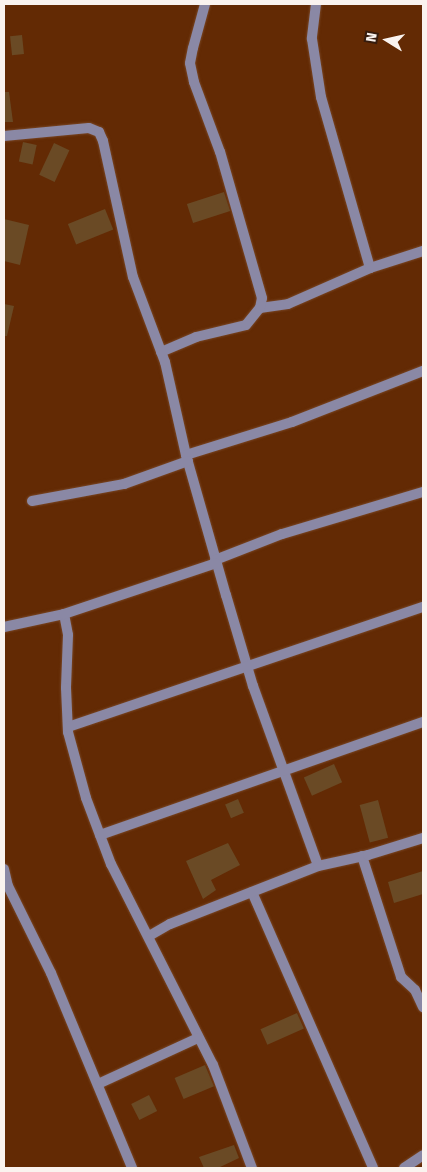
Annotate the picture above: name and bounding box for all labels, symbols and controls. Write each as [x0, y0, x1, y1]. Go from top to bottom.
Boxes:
north arrow [362, 15, 412, 65]
text: N [363, 31, 381, 43]

